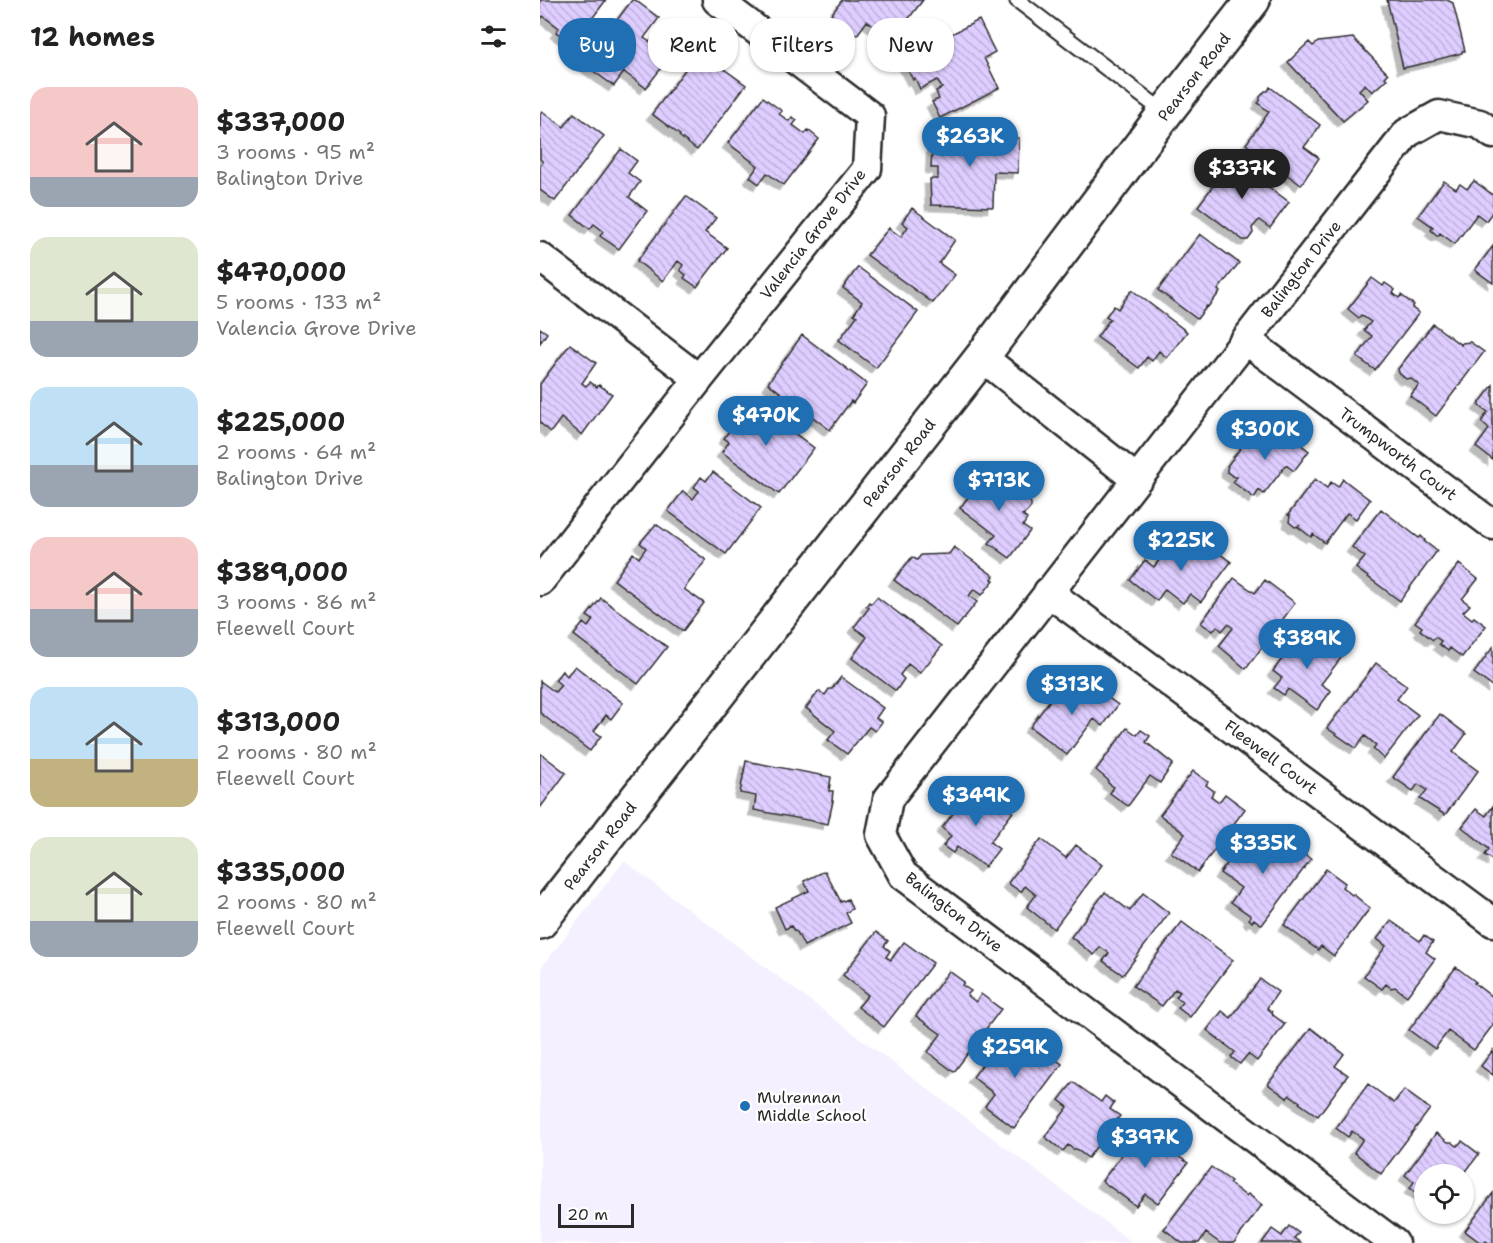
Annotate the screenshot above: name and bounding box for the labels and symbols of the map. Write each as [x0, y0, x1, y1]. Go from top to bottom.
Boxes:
street label: Pearson Road [1153, 28, 1235, 126]
pin: $263K [928, 117, 1012, 168]
pin: $337K [1200, 149, 1284, 200]
street label: Valencia Grove Drive [755, 164, 871, 304]
street label: Balington Drive [1256, 216, 1346, 322]
pin: $470K [724, 396, 808, 447]
street label: Trumpworth Court [1335, 403, 1461, 505]
pin: $300K [1223, 410, 1307, 461]
street label: Pearson Road [858, 414, 940, 512]
pin: $713K [957, 461, 1041, 512]
pin: $225K [1139, 521, 1223, 572]
pin: $389K [1265, 619, 1349, 670]
pin: $313K [1030, 665, 1114, 716]
street label: Fleewell Court [1220, 715, 1322, 799]
pin: $349K [934, 776, 1018, 827]
street label: Pearson Road [559, 797, 641, 895]
pin: $335K [1221, 824, 1305, 875]
street label: Balington Drive [901, 867, 1007, 957]
pin: $259K [973, 1028, 1057, 1079]
place label: Mulrennan Middle School [757, 1087, 867, 1126]
marker: Mulrennan Middle School [738, 1099, 752, 1113]
pin: $397K [1103, 1118, 1187, 1169]
scale bar [558, 1201, 634, 1228]

